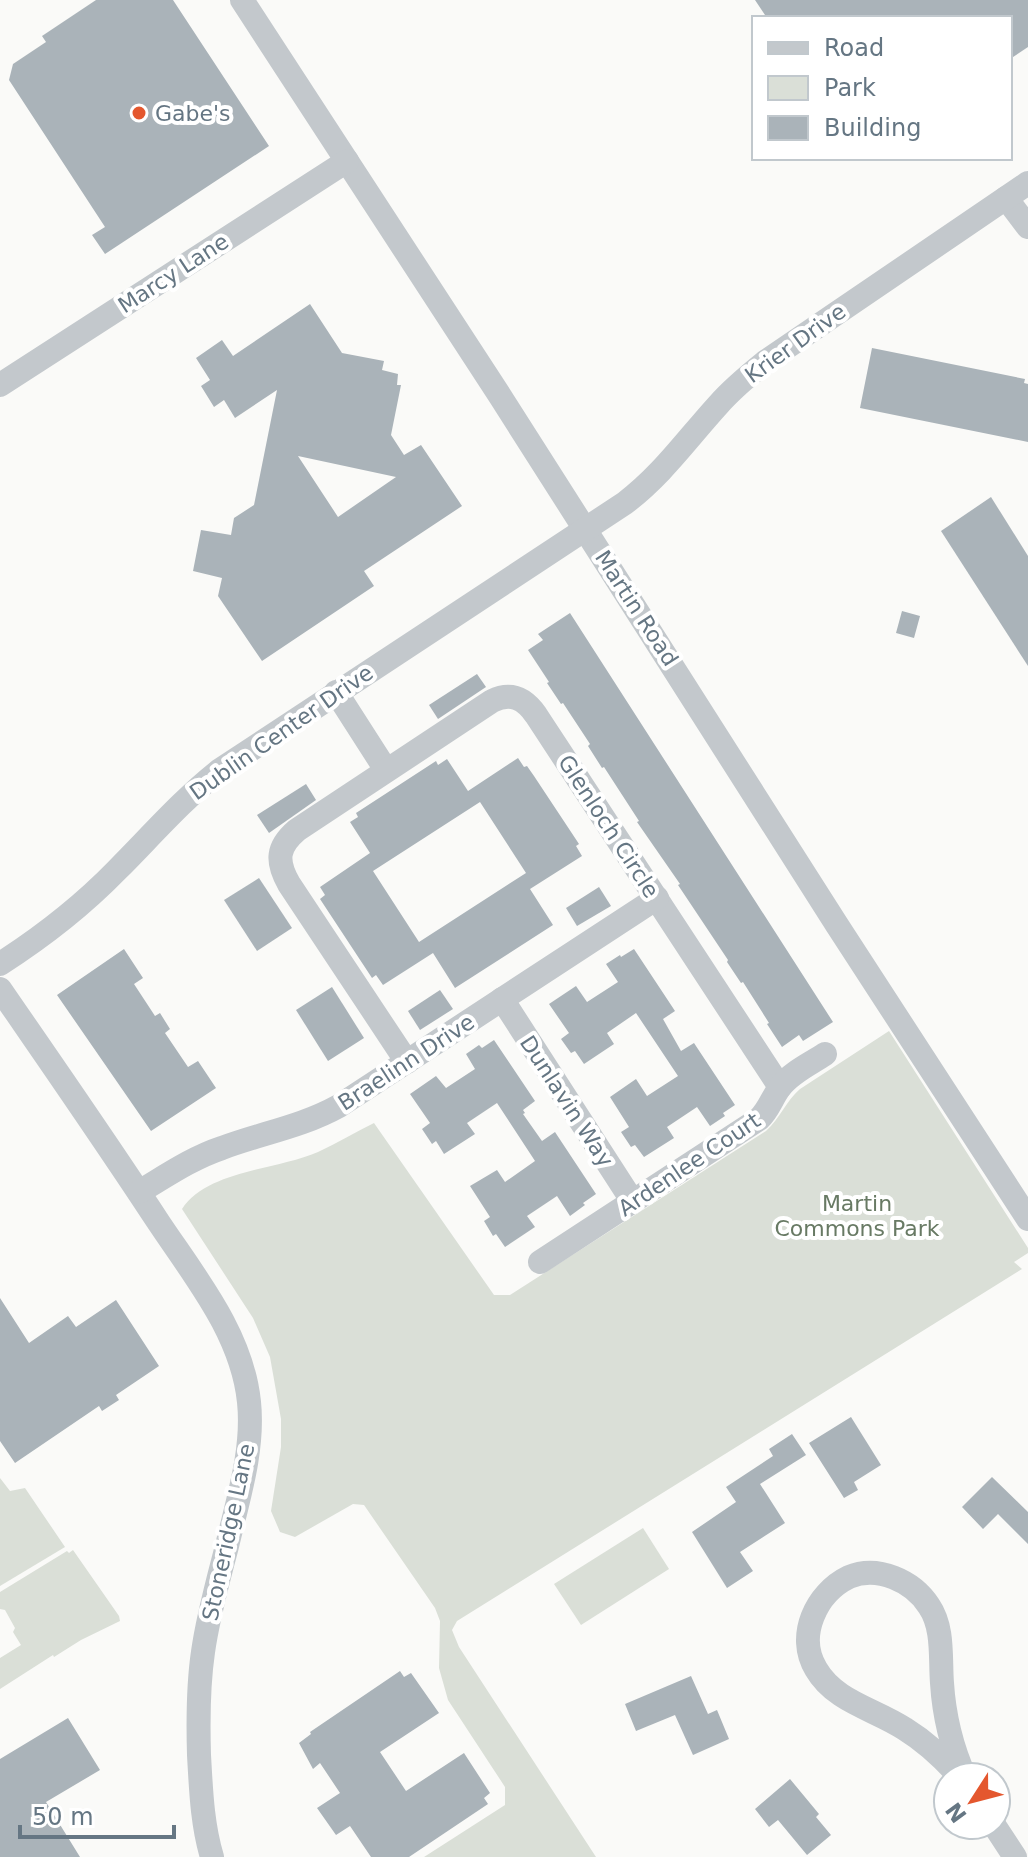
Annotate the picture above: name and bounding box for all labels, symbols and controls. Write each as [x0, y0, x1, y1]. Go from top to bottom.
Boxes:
legend [752, 16, 1012, 160]
text: Road [824, 34, 884, 62]
text: Park [824, 74, 876, 102]
place label: Gabe's [155, 101, 231, 126]
marker: Gabe's [130, 104, 148, 122]
text: Building [824, 114, 921, 142]
street label: Marcy Lane [113, 229, 233, 318]
street label: Krier Drive [740, 299, 850, 388]
street label: Martin Road [590, 546, 683, 671]
street label: Dublin Center Drive [185, 660, 378, 805]
street label: Glenloch Circle [553, 750, 664, 902]
street label: Braelinn Drive [334, 1009, 479, 1116]
street label: Dunlavin Way [515, 1031, 618, 1172]
street label: Ardenlee Court [614, 1107, 765, 1221]
park label: Martin Commons Park [774, 1191, 940, 1241]
street label: Stoneridge Lane [198, 1441, 259, 1623]
north arrow [932, 1761, 1012, 1841]
scale bar [20, 1789, 174, 1839]
text: N [941, 1798, 972, 1827]
text: 50 m [32, 1803, 94, 1831]

